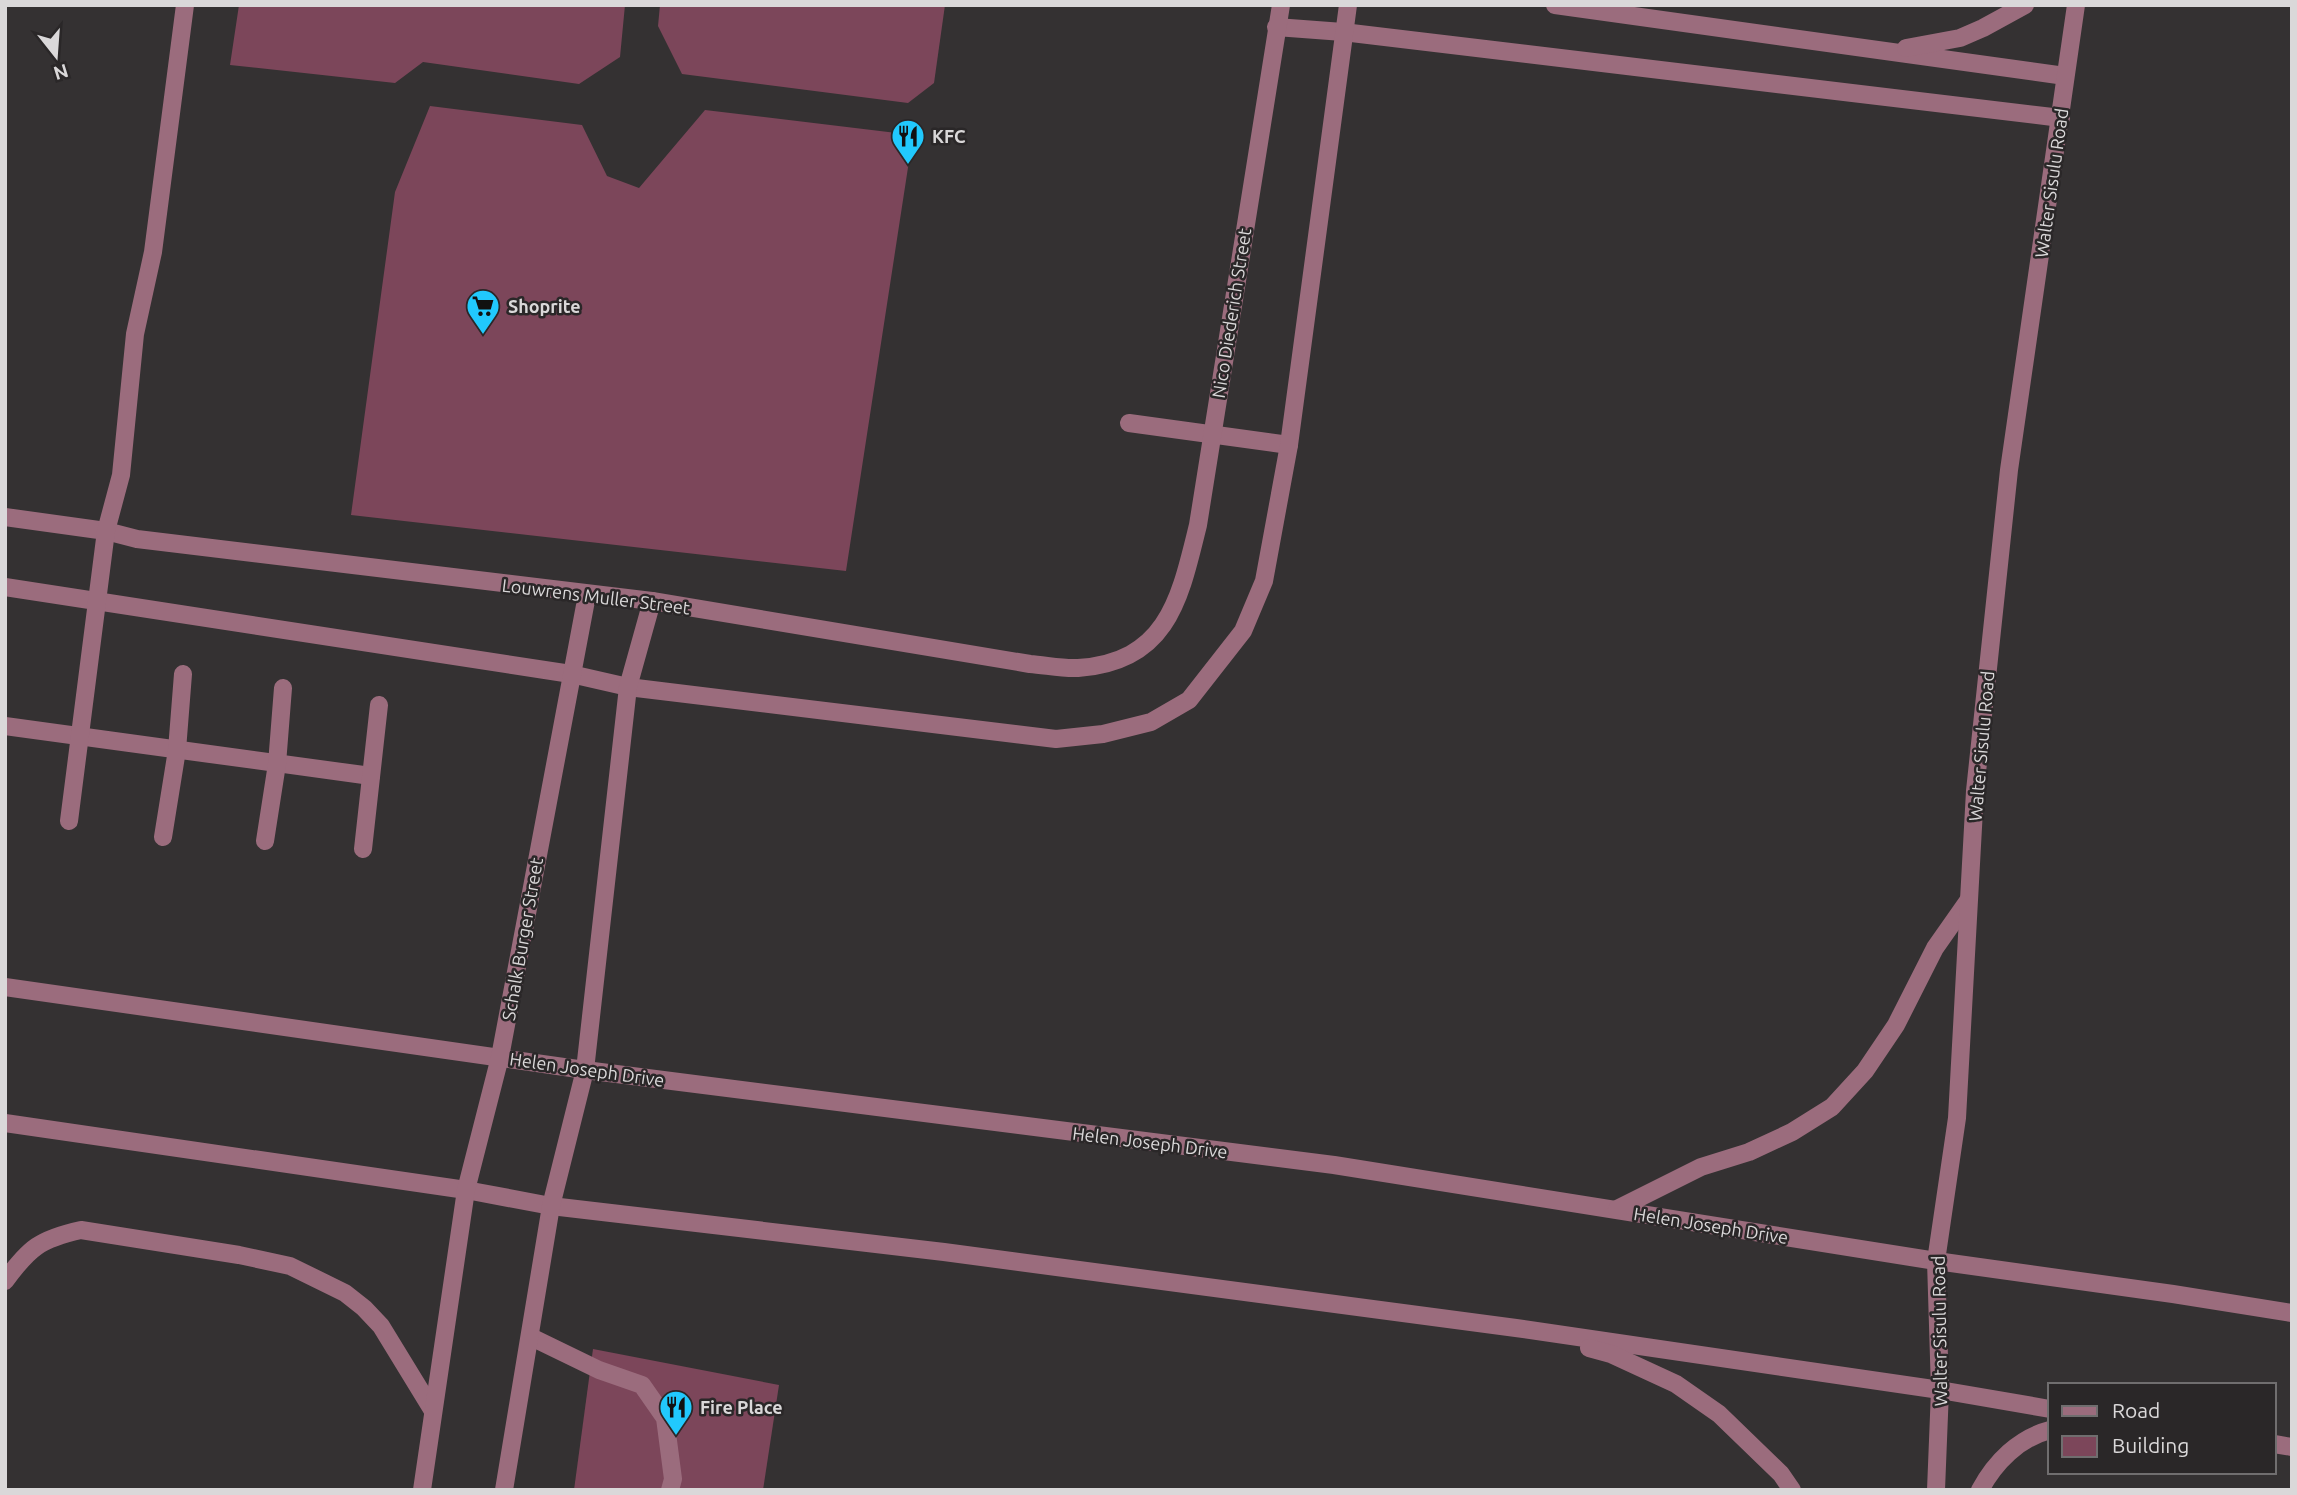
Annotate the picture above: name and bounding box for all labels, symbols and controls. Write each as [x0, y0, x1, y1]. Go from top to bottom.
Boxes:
north arrow [21, 21, 91, 91]
text: N [51, 60, 71, 85]
street label: Walter Sisulu Road [2031, 107, 2071, 259]
restaurant icon: KFC [889, 117, 927, 166]
place label: KFC [932, 126, 966, 146]
street label: Nico Diederich Street [1208, 227, 1254, 399]
supermarket icon: Shoprite [464, 287, 502, 336]
place label: Shoprite [508, 296, 581, 316]
street label: Louwrens Muller Street [501, 575, 691, 617]
street label: Walter Sisulu Road [1964, 670, 1998, 822]
street label: Schalk Burger Street [498, 856, 546, 1022]
street label: Helen Joseph Drive [508, 1048, 666, 1090]
street label: Helen Joseph Drive [1071, 1123, 1229, 1161]
street label: Helen Joseph Drive [1632, 1203, 1790, 1247]
street label: Walter Sisulu Road [1928, 1255, 1950, 1407]
legend [2048, 1383, 2276, 1474]
restaurant icon: Fire Place [657, 1388, 695, 1437]
place label: Fire Place [700, 1397, 783, 1417]
text: Road [2112, 1398, 2160, 1422]
text: Building [2112, 1433, 2189, 1457]

